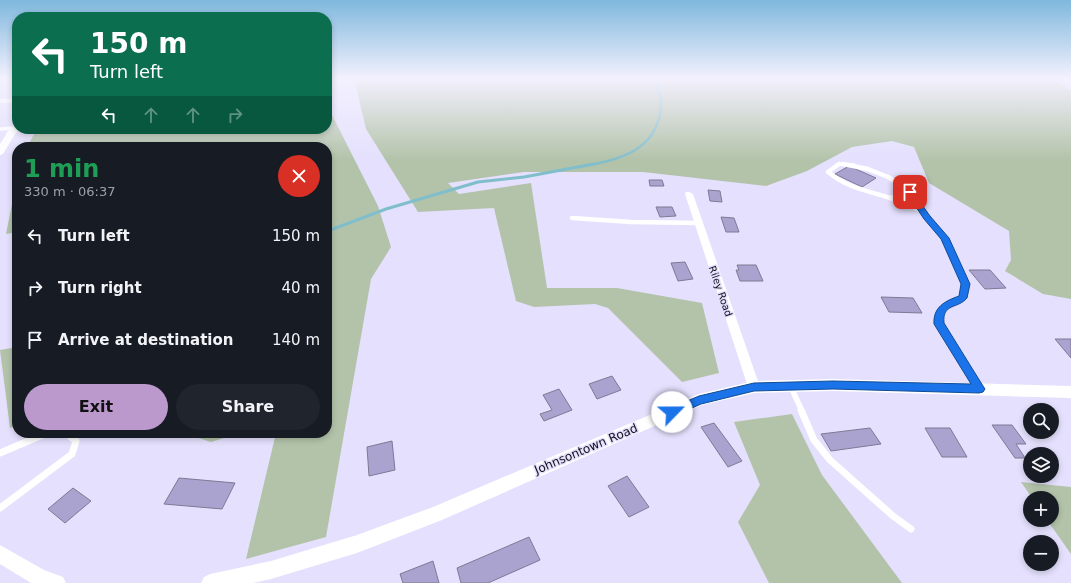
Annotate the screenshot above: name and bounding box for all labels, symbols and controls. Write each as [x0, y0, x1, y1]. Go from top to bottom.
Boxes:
text: 150 m [90, 27, 187, 60]
icon: left [24, 28, 76, 80]
text: Turn left [90, 61, 163, 82]
icon: left [98, 104, 120, 126]
icon: ahead [140, 104, 162, 126]
icon: ahead [182, 104, 204, 126]
icon: right [224, 104, 246, 126]
text: 1 min [24, 155, 99, 183]
button: close [278, 155, 320, 197]
pin [893, 175, 927, 209]
icon: arrive [899, 181, 921, 203]
text: 330 m · 06:37 [24, 184, 115, 199]
icon: left [24, 225, 46, 247]
text: Turn left [58, 227, 130, 245]
text: 150 m [272, 227, 320, 245]
street label: Riley Road [707, 264, 734, 318]
icon: right [24, 277, 46, 299]
text: Turn right [58, 279, 142, 297]
text: 40 m [282, 279, 320, 297]
icon: arrive [24, 329, 46, 351]
text: Arrive at destination [58, 331, 233, 349]
text: 140 m [272, 331, 320, 349]
button: Exit [24, 384, 168, 430]
button: Share [176, 384, 320, 430]
position arrow [651, 391, 693, 433]
map controls [1023, 403, 1059, 571]
button: search [1023, 403, 1059, 439]
street label: Johnsontown Road [531, 421, 640, 477]
button: layers [1023, 447, 1059, 483]
button: + [1023, 491, 1059, 527]
button: − [1023, 535, 1059, 571]

